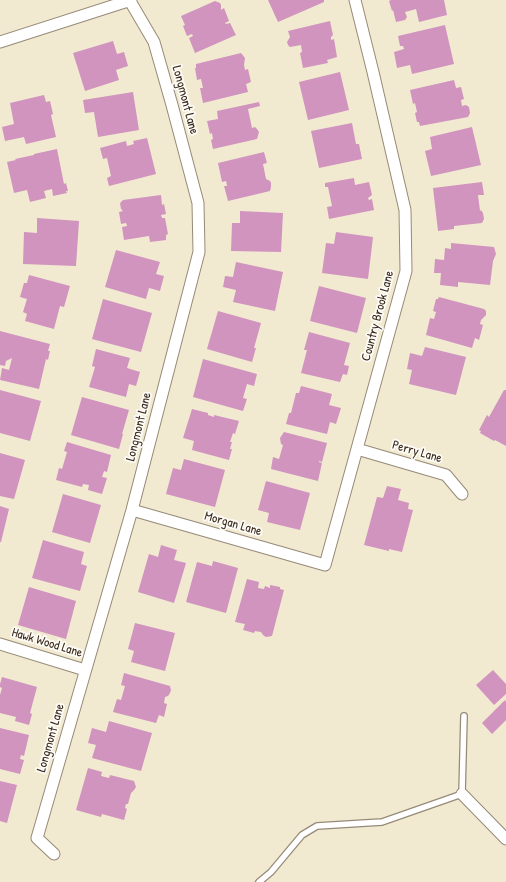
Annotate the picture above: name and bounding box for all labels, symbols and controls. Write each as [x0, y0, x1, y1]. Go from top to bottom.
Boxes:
street label: Longmont Lane [168, 64, 202, 136]
street label: Country Brook Lane [358, 269, 398, 363]
street label: Longmont Lane [123, 391, 155, 463]
street label: Perry Lane [390, 437, 444, 467]
street label: Morgan Lane [203, 508, 263, 540]
street label: Hawk Wood Lane [10, 625, 84, 661]
street label: Longmont Lane [34, 702, 68, 774]

